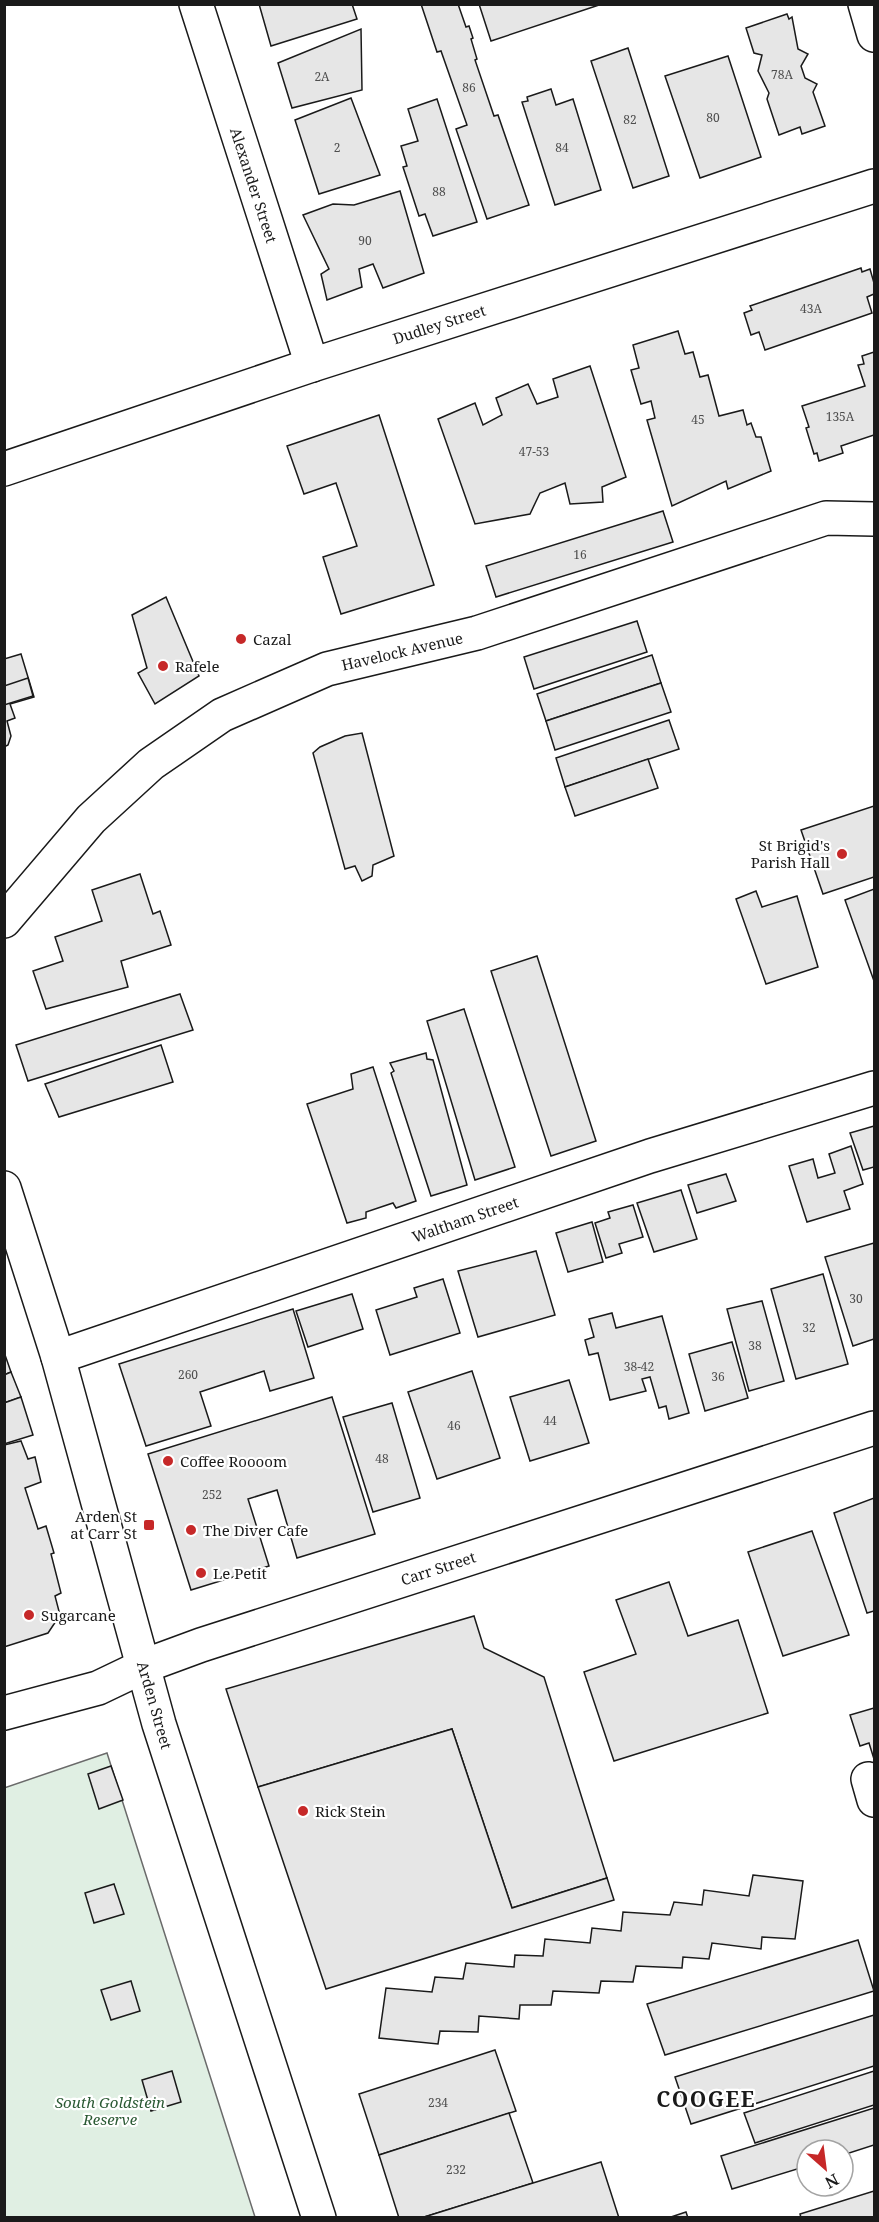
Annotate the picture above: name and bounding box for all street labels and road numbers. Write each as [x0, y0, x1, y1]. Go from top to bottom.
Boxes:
street label: Alexander Street [226, 125, 282, 245]
street label: Dudley Street [390, 300, 488, 348]
street label: Havelock Avenue [339, 627, 465, 675]
street label: Waltham Street [409, 1191, 521, 1247]
street label: Carr Street [398, 1547, 478, 1589]
street label: Arden Street [133, 1659, 177, 1751]

